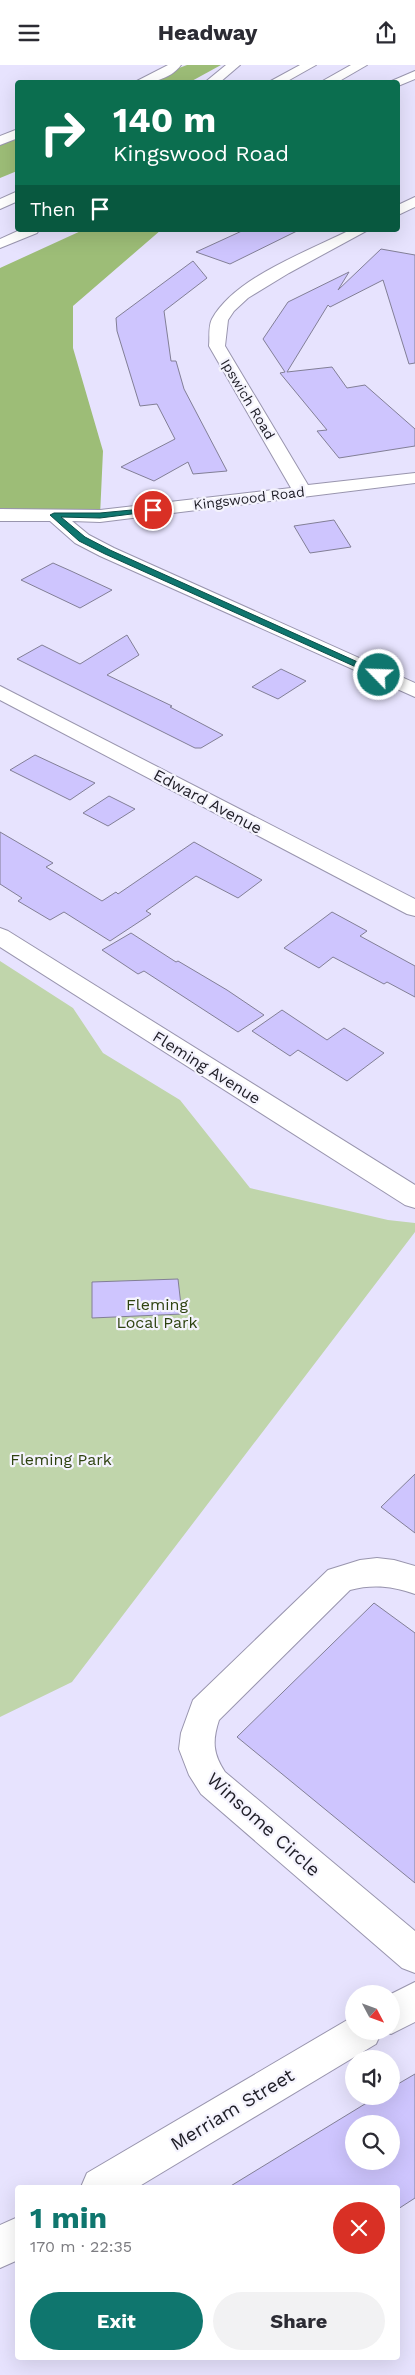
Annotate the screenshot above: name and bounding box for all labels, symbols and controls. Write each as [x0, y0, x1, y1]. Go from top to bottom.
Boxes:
icon: menu [15, 19, 43, 47]
icon: share [372, 19, 400, 47]
text: Headway [158, 20, 257, 45]
text: 140 m [113, 99, 216, 141]
icon: right [30, 100, 95, 165]
text: Kingswood Road [113, 141, 289, 166]
icon: arrive [86, 195, 114, 223]
text: Then [30, 198, 76, 221]
street label: Ipswich Road [218, 356, 278, 442]
street label: Kingswood Road [192, 483, 306, 513]
pin [132, 489, 174, 531]
icon: arrive [139, 496, 167, 524]
position arrow [352, 648, 404, 700]
street label: Edward Avenue [150, 765, 265, 838]
street label: Fleming Avenue [149, 1027, 264, 1108]
park label: Fleming Local Park [116, 1295, 198, 1332]
park label: Fleming Park [10, 1450, 112, 1469]
street label: Winsome Circle [202, 1767, 325, 1881]
north arrow [345, 1985, 400, 2040]
map controls [345, 1985, 400, 2170]
button: sound [345, 2050, 400, 2105]
street label: Merriam Street [166, 2063, 298, 2155]
button: search [345, 2115, 400, 2170]
text: 1 min [30, 2200, 107, 2235]
button: close [333, 2202, 385, 2254]
text: 170 m · 22:35 [30, 2237, 132, 2256]
button: Exit [30, 2292, 203, 2350]
button: Share [213, 2292, 385, 2350]

